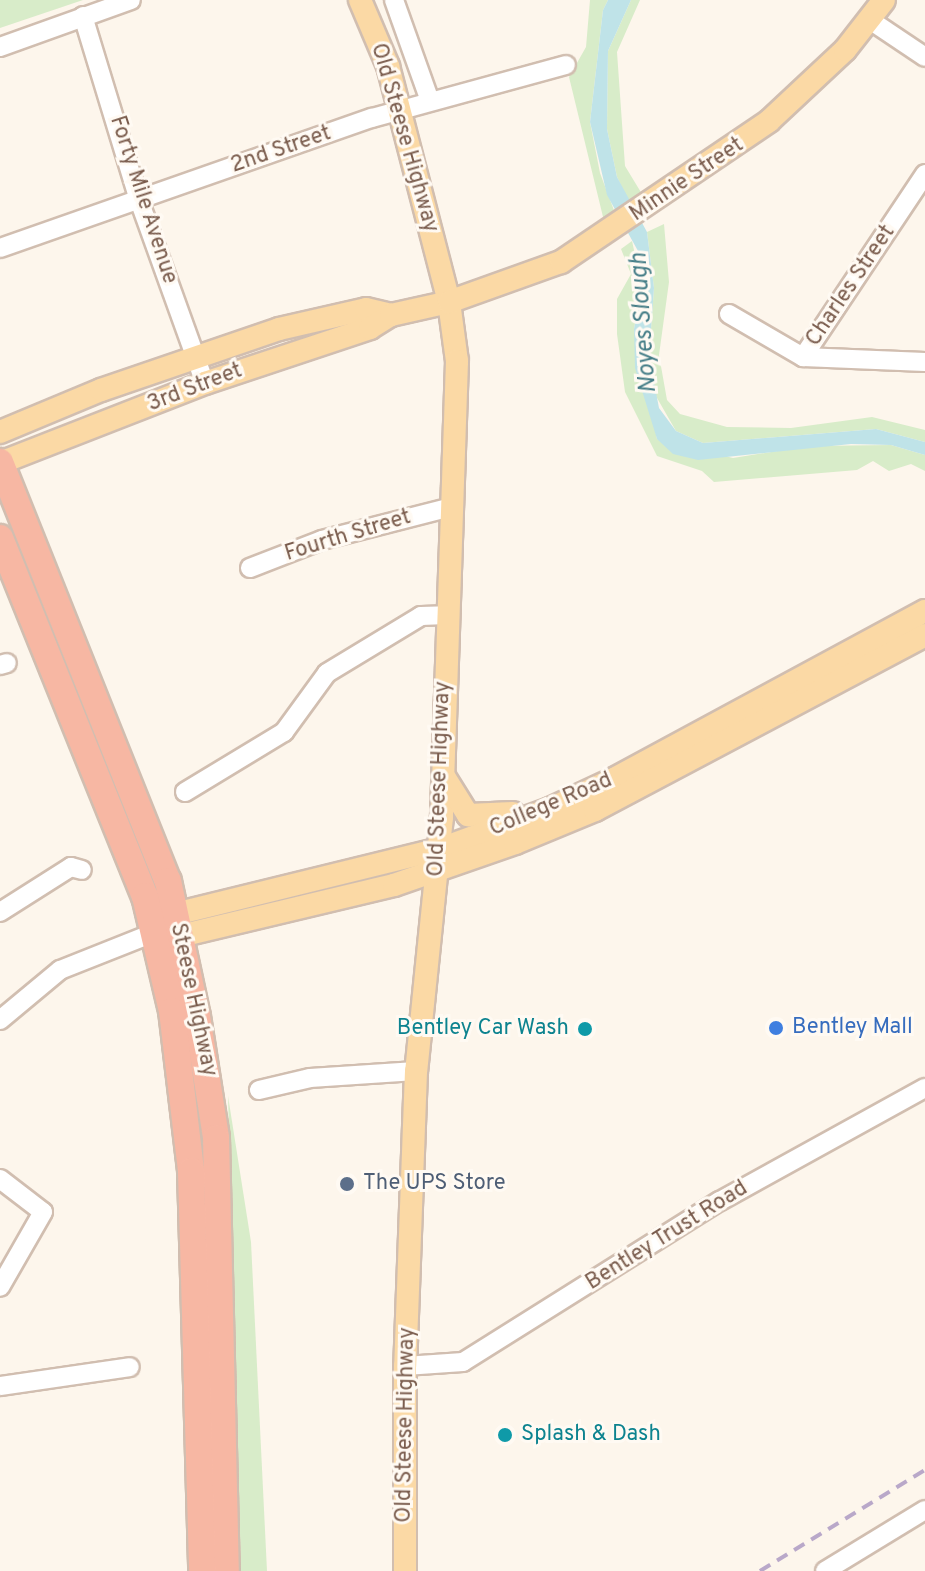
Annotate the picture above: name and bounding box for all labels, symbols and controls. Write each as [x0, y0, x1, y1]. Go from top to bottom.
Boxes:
street label: Old Steese Highway [364, 40, 444, 236]
street label: Forty Mile Avenue [103, 112, 183, 288]
street label: 2nd Street [227, 121, 335, 179]
street label: Minnie Street [625, 132, 749, 228]
street label: Charles Street [801, 220, 901, 352]
water label: Noyes Slough [626, 252, 664, 394]
street label: 3rd Street [144, 358, 246, 418]
street label: Fourth Street [282, 504, 414, 568]
street label: Old Steese Highway [423, 681, 457, 877]
street label: College Road [486, 767, 616, 843]
street label: Steese Highway [164, 921, 222, 1079]
place label: Bentley Mall [792, 1015, 913, 1041]
place label: Bentley Car Wash [396, 1016, 569, 1042]
marker: Bentley Mall [767, 1019, 785, 1037]
marker: Bentley Car Wash [576, 1020, 594, 1038]
place label: The UPS Store [363, 1171, 506, 1197]
marker: The UPS Store [338, 1175, 356, 1193]
street label: Bentley Trust Road [581, 1175, 753, 1297]
street label: Old Steese Highway [391, 1327, 421, 1523]
place label: Splash & Dash [521, 1422, 661, 1448]
marker: Splash & Dash [496, 1426, 514, 1444]

